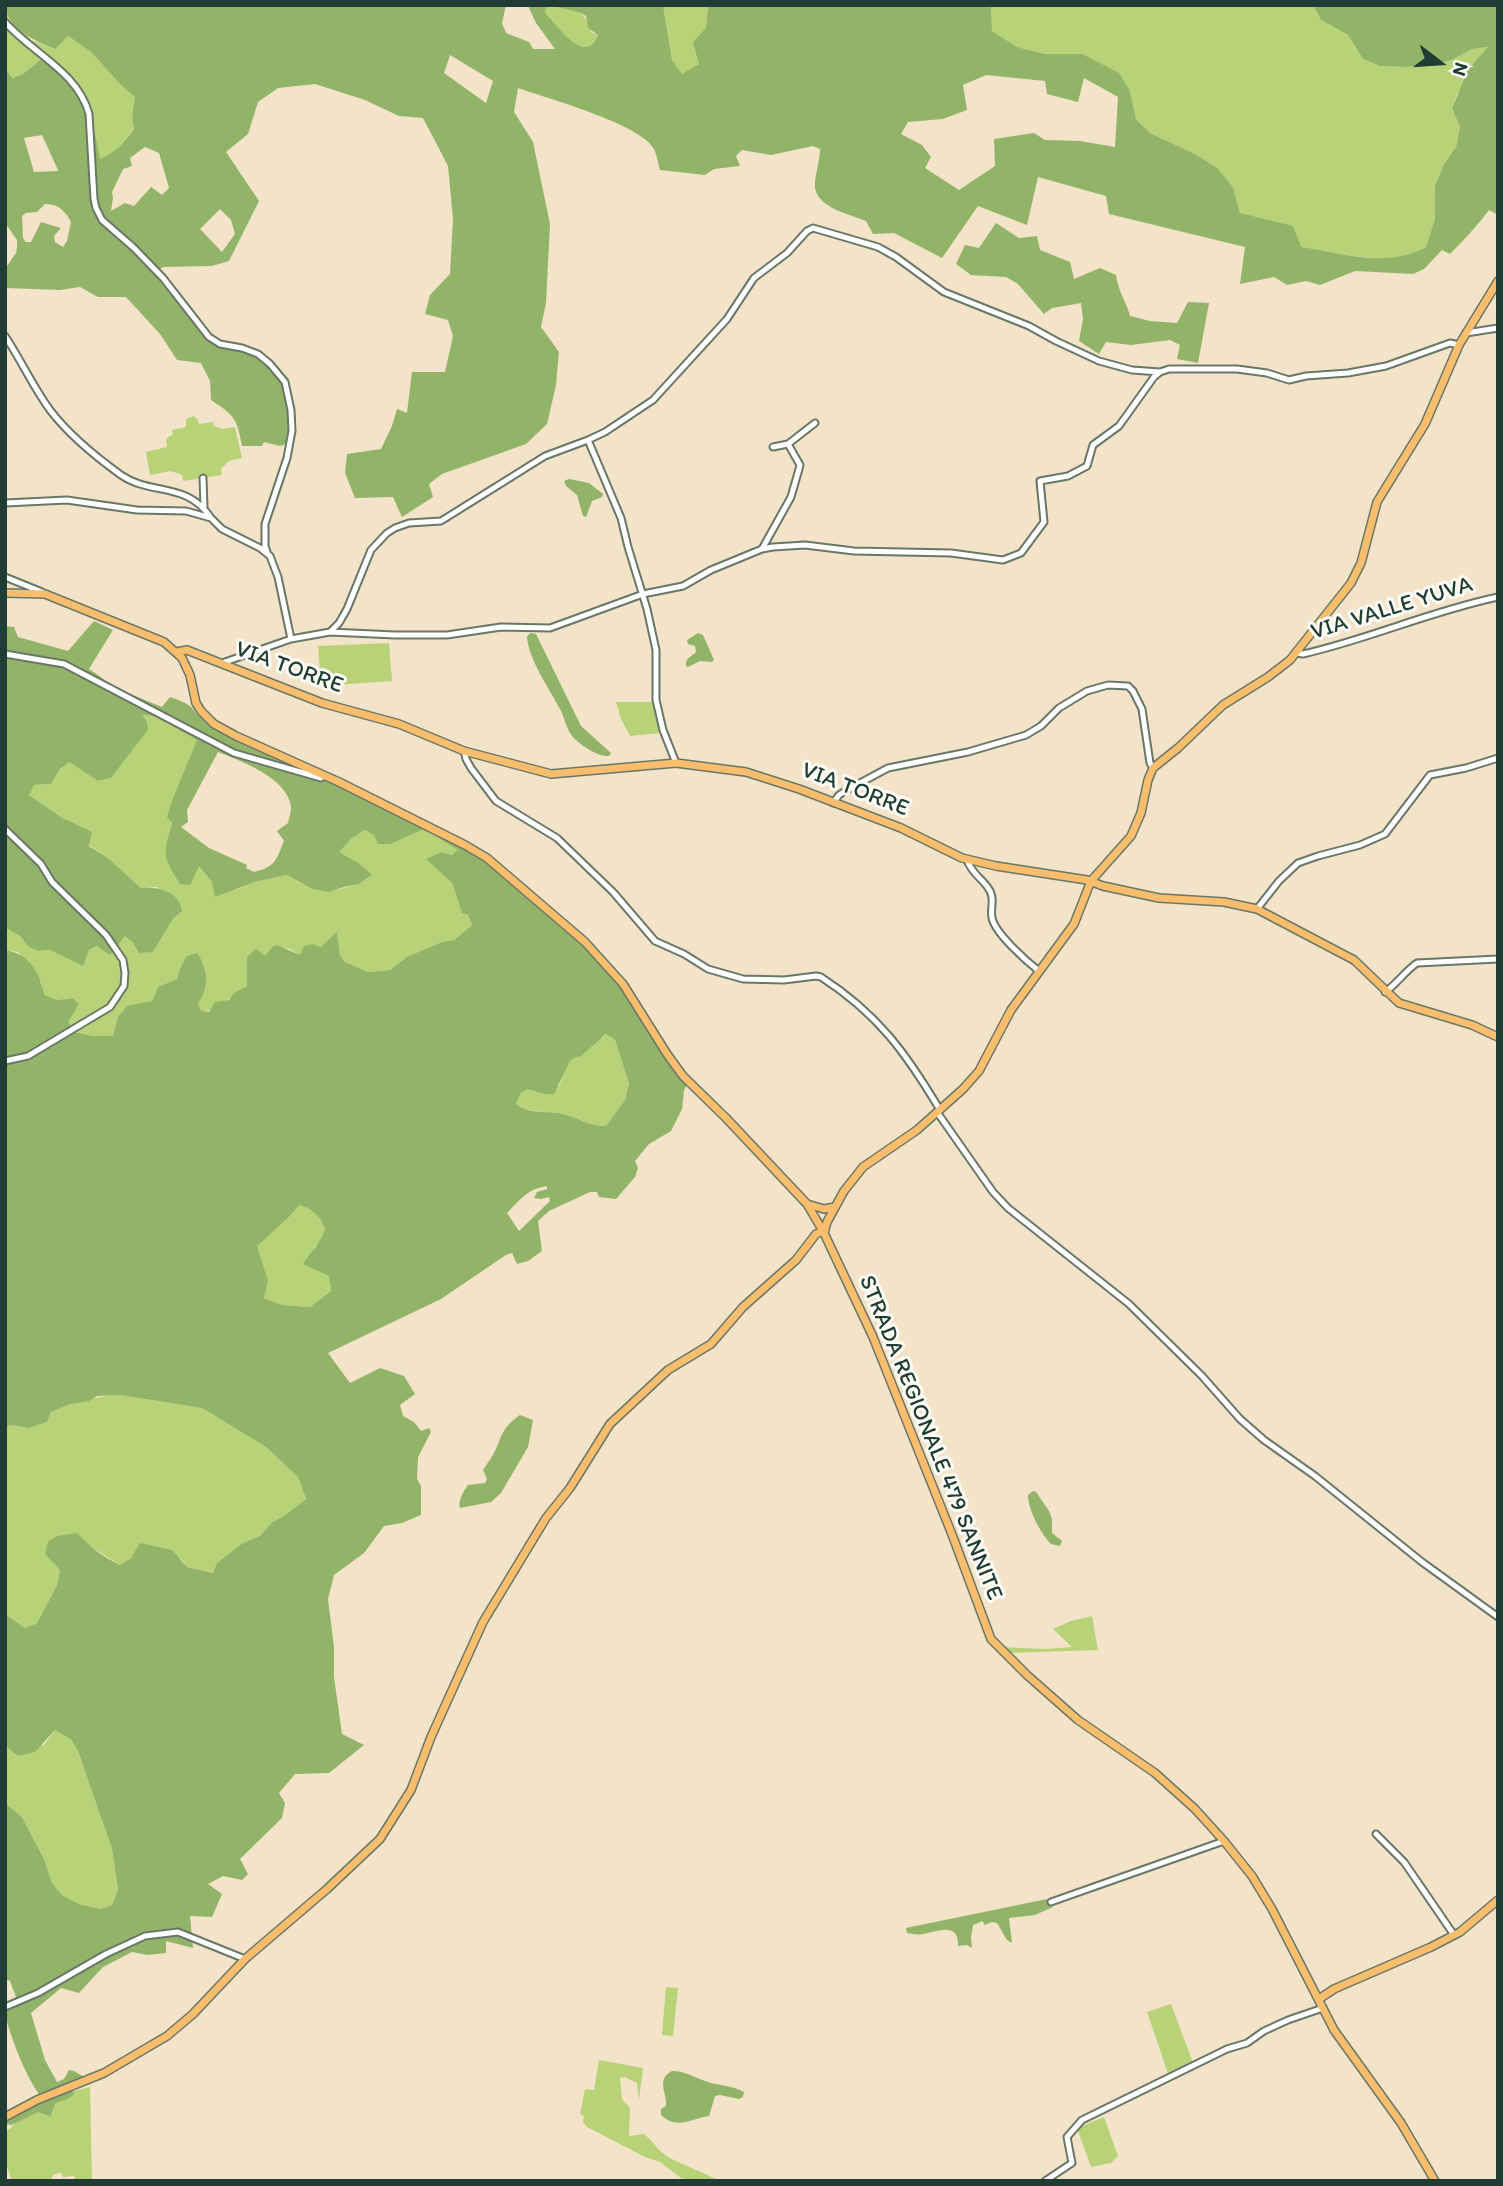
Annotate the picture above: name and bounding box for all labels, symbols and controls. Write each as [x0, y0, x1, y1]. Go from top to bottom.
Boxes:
north arrow [1405, 28, 1475, 98]
text: N [1448, 60, 1473, 79]
street label: VIA VALLE YUVA [1308, 571, 1476, 647]
street label: VIA TORRE [231, 636, 347, 700]
street label: VIA TORRE [797, 757, 913, 823]
street label: STRADA REGIONALE 479 SANNITE [852, 1272, 1008, 1604]

